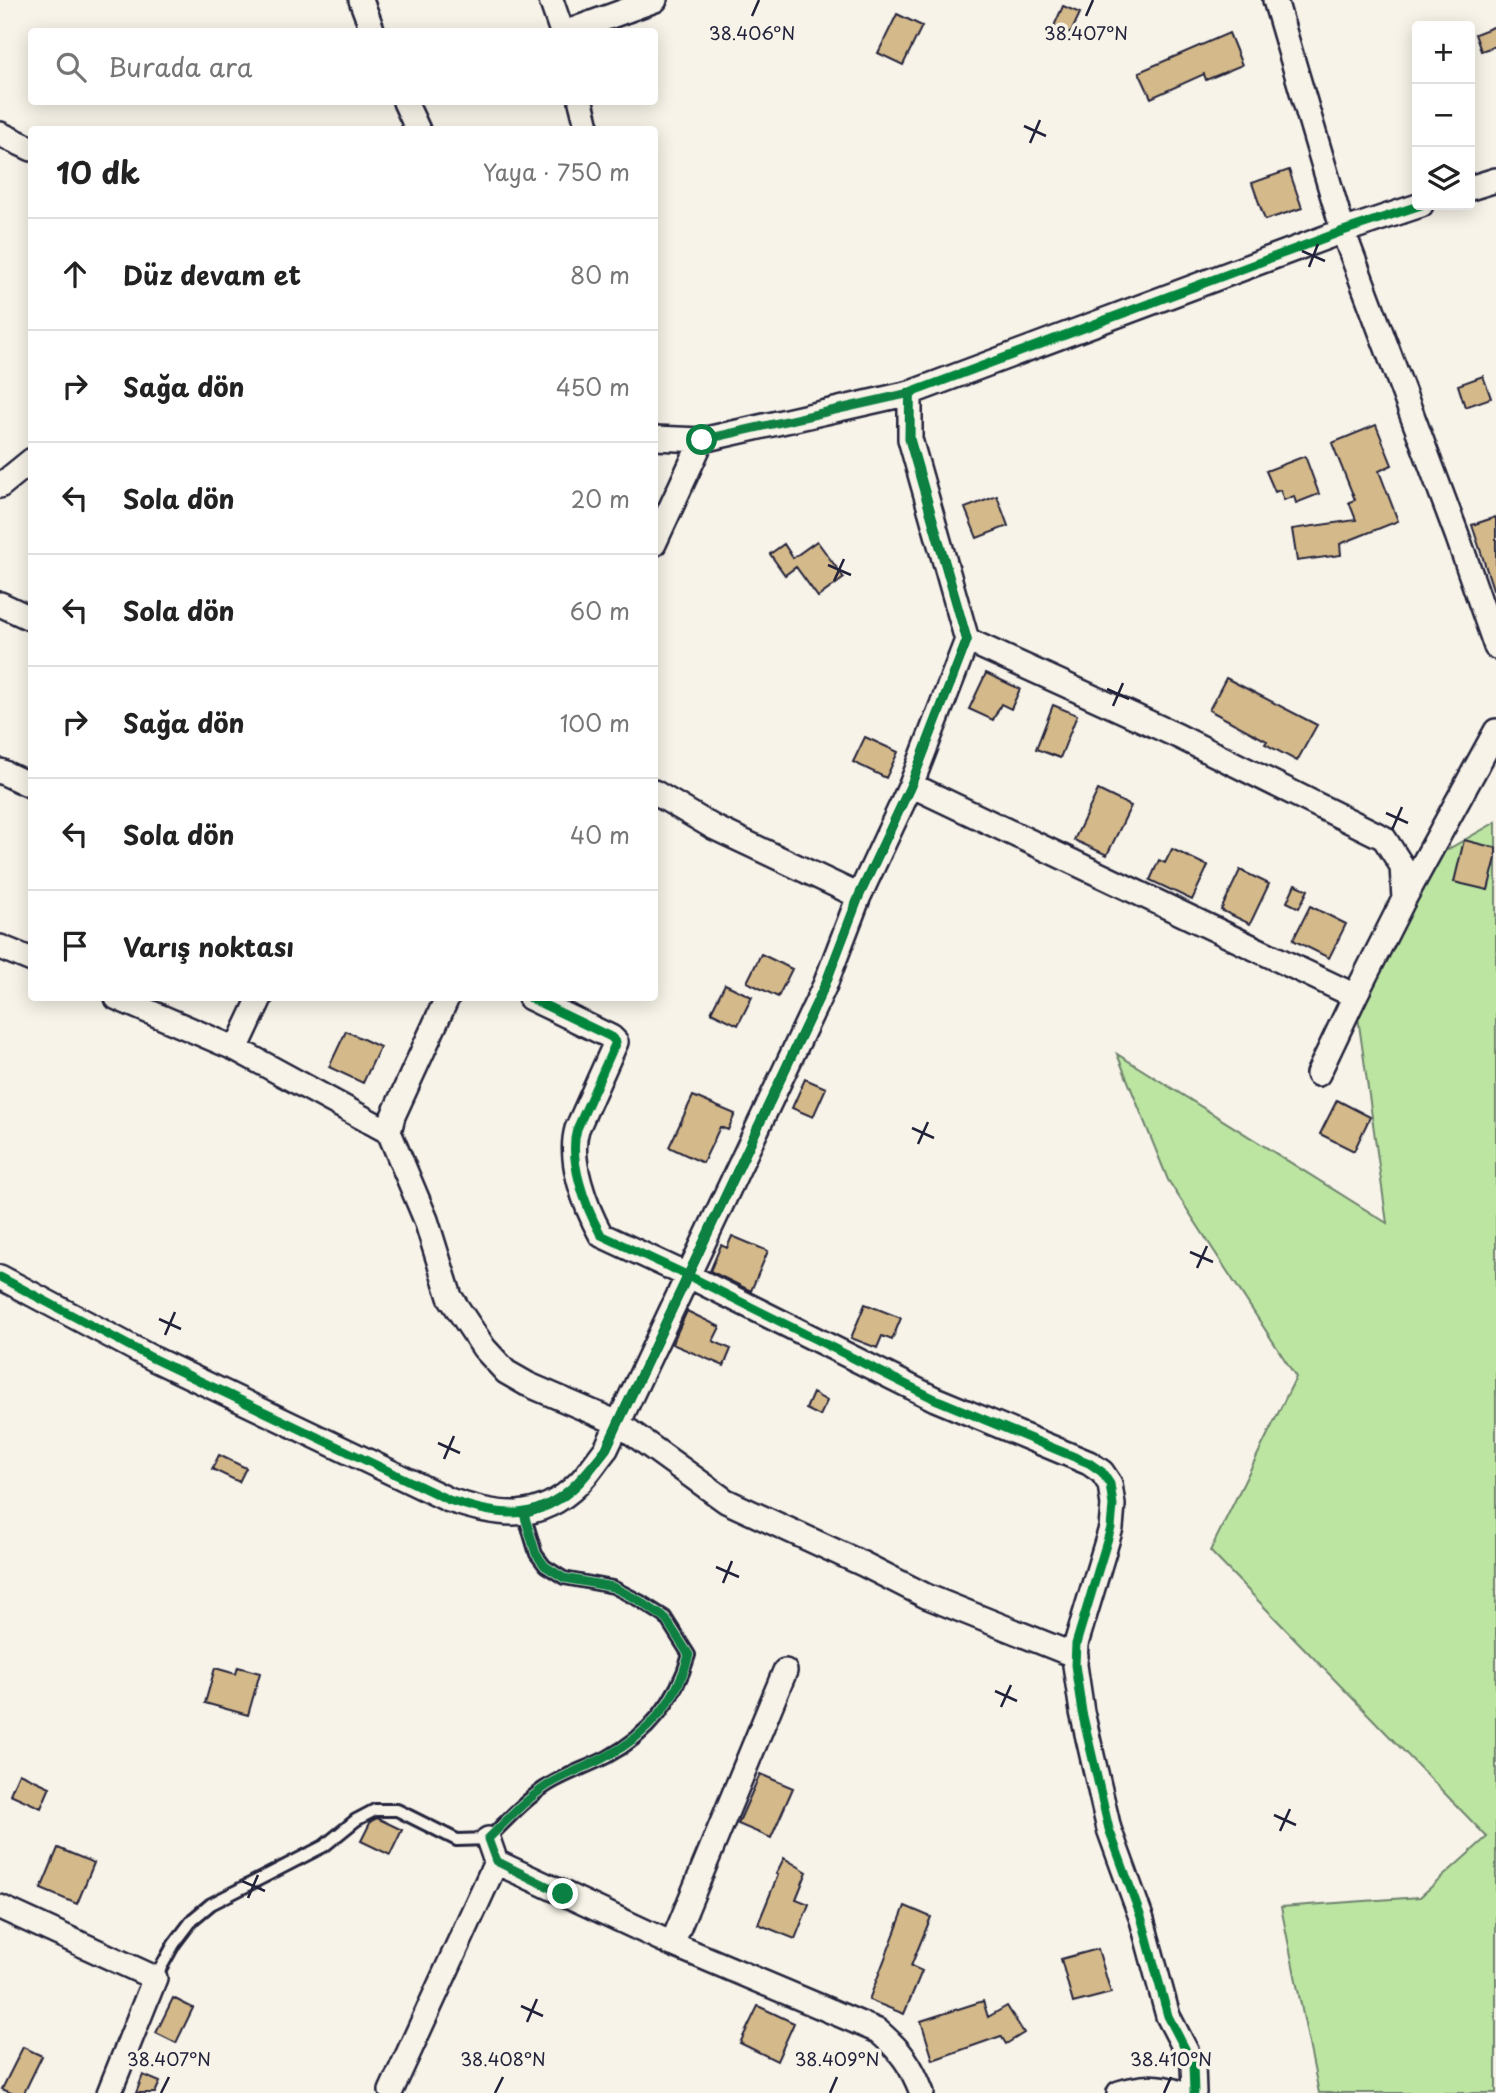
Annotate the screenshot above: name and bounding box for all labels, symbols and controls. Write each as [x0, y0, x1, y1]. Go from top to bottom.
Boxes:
text: 38.406°N [709, 19, 795, 46]
text: 38.407°N [1044, 19, 1128, 46]
map controls [1412, 21, 1475, 210]
button: + [1412, 21, 1475, 84]
search box [28, 28, 658, 105]
text: Burada ara [108, 47, 252, 86]
icon: search [52, 48, 90, 86]
button: − [1412, 84, 1475, 147]
button: layers [1412, 147, 1475, 210]
text: 10 dk [56, 149, 140, 194]
text: Yaya · 750 m [483, 154, 630, 189]
icon: ahead [56, 255, 94, 293]
text: Düz devam et [123, 255, 301, 294]
text: 80 m [570, 257, 630, 292]
icon: right [56, 367, 94, 405]
text: Sağa dön [123, 367, 245, 406]
text: 450 m [556, 369, 630, 404]
route start [686, 424, 717, 455]
icon: left [56, 479, 94, 517]
text: Sola dön [123, 479, 234, 518]
text: 20 m [571, 481, 630, 516]
icon: left [56, 591, 94, 629]
text: Sola dön [123, 591, 234, 630]
text: 60 m [570, 593, 630, 628]
icon: right [56, 703, 94, 741]
text: Sağa dön [123, 703, 245, 742]
text: 100 m [560, 705, 630, 740]
icon: left [56, 815, 94, 853]
text: Sola dön [123, 815, 234, 854]
text: 40 m [570, 817, 630, 852]
icon: arrive [56, 927, 94, 965]
text: Varış noktası [123, 927, 294, 966]
route end [547, 1878, 578, 1909]
text: 38.407°N [127, 2045, 211, 2072]
text: 38.408°N [460, 2045, 546, 2072]
text: 38.409°N [794, 2045, 880, 2072]
text: 38.410°N [1130, 2045, 1212, 2072]

